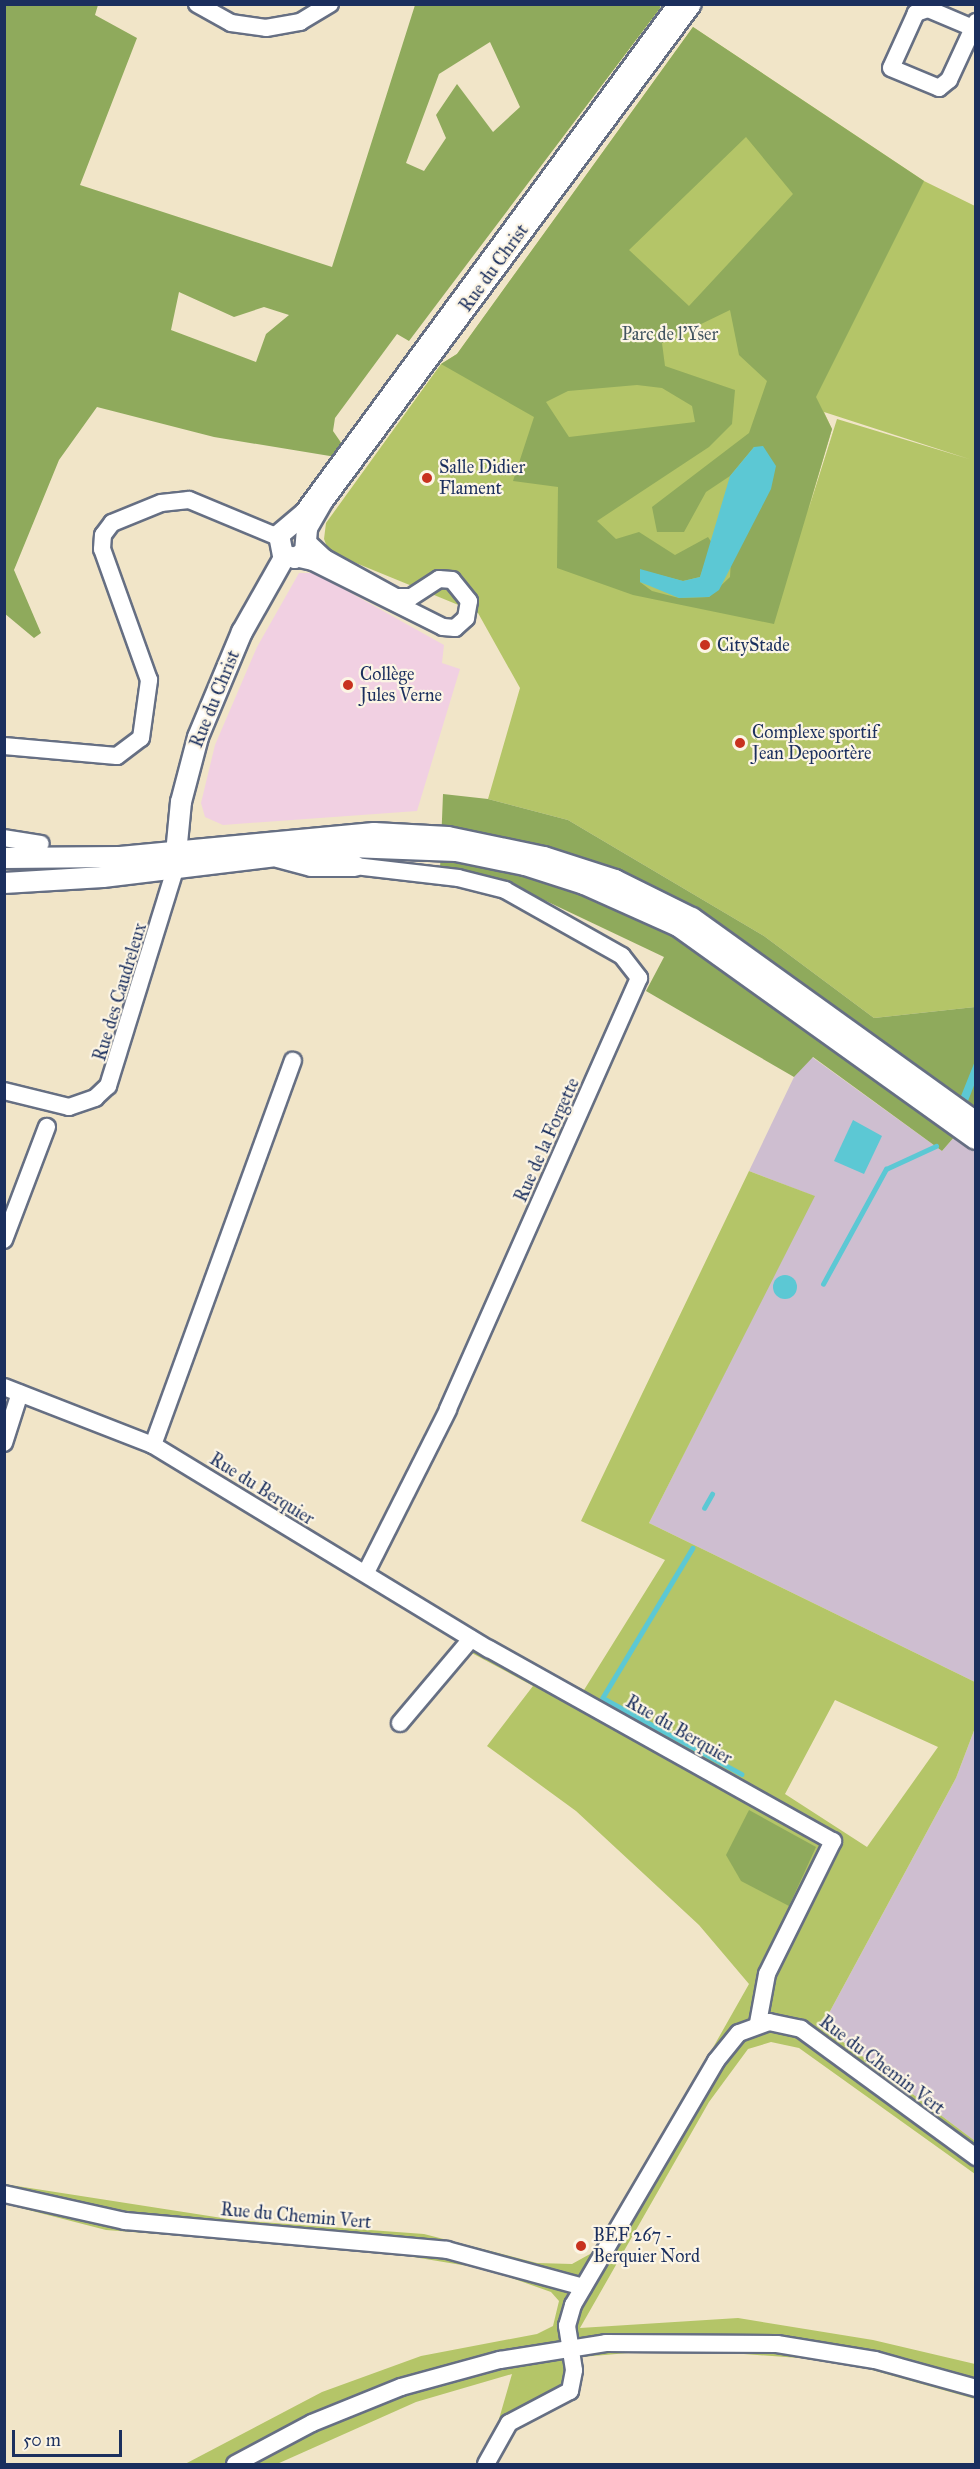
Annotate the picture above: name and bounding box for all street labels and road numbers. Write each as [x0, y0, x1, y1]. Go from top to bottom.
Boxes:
street label: Rue du Christ [455, 220, 533, 316]
street label: Rue du Christ [186, 647, 244, 751]
street label: Rue des Caudreleux [89, 920, 151, 1064]
street label: Rue de la Forgette [510, 1075, 584, 1205]
street label: Rue du Berquier [206, 1448, 318, 1530]
street label: Rue du Berquier [622, 1691, 736, 1769]
street label: Rue du Chemin Vert [815, 2011, 949, 2119]
street label: Rue du Chemin Vert [220, 2199, 372, 2233]

